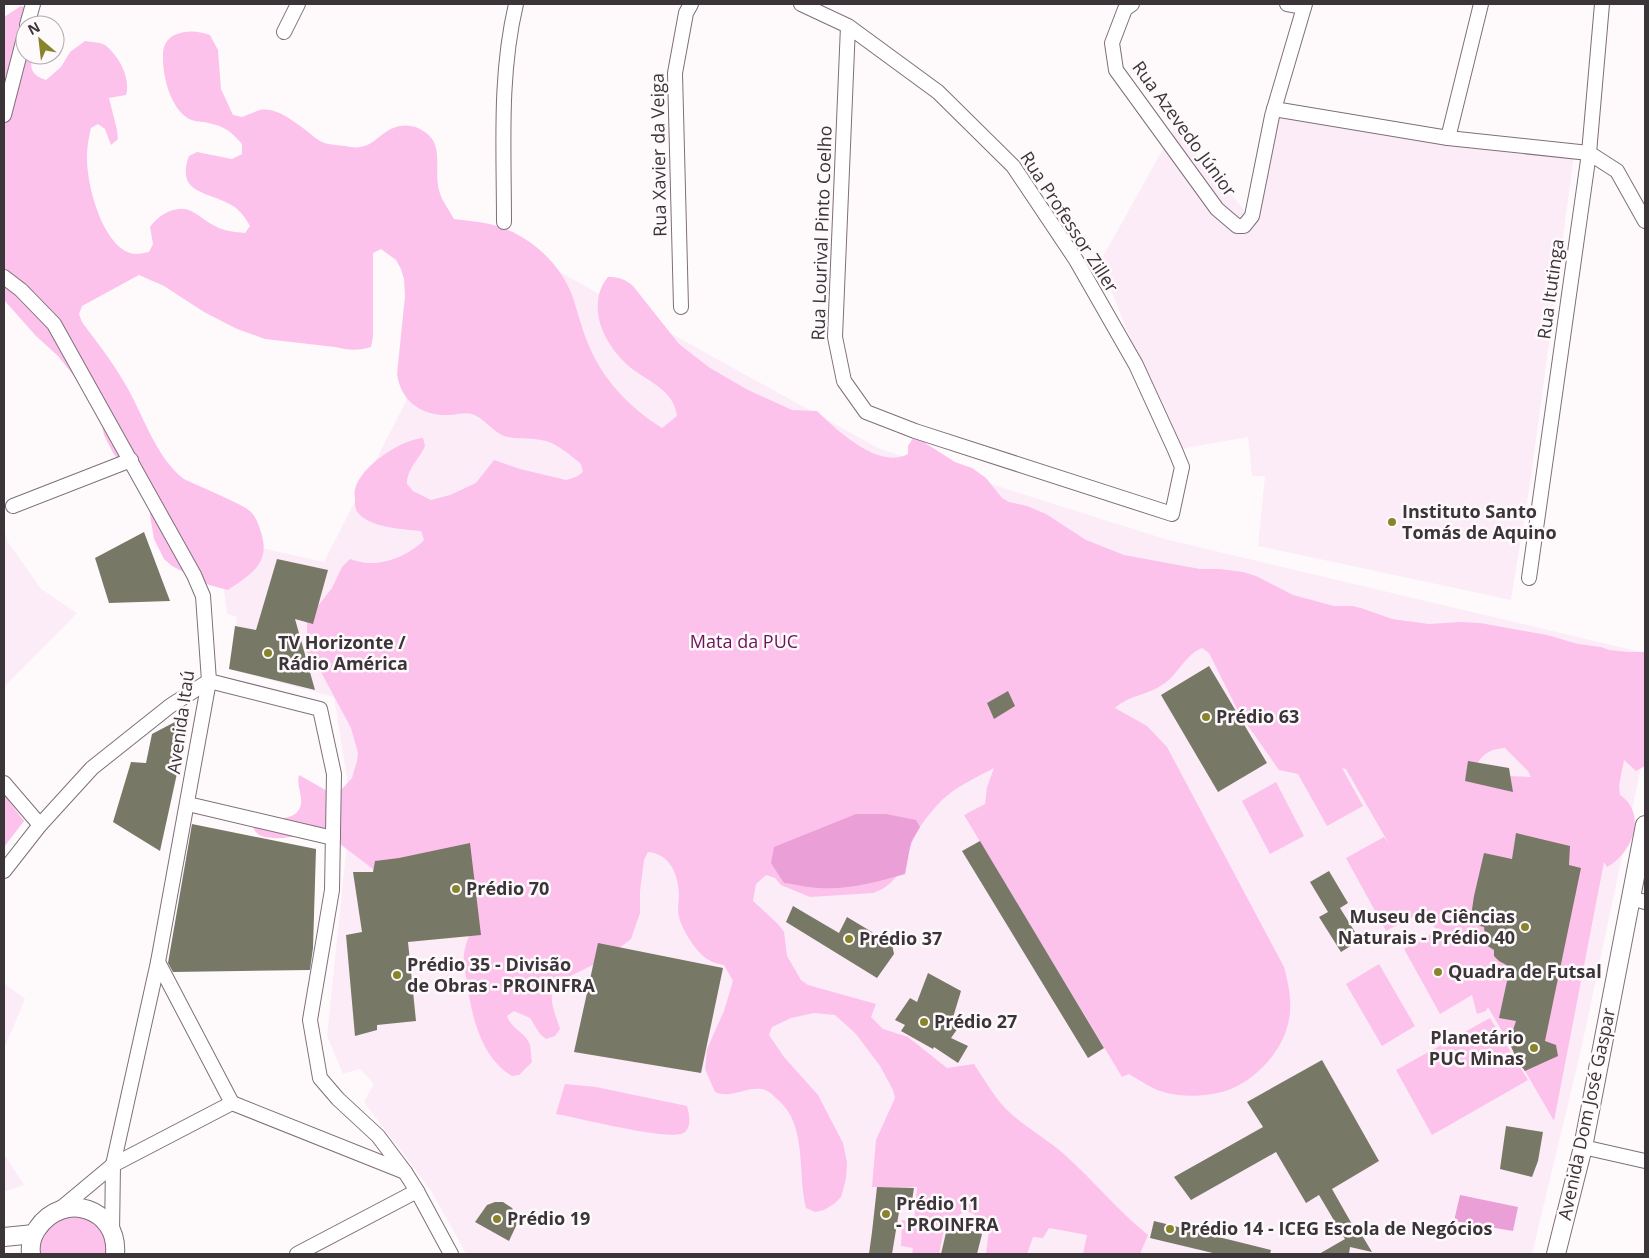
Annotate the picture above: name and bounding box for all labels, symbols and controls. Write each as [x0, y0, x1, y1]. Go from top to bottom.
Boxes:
north arrow [15, 15, 65, 65]
text: N [24, 17, 43, 39]
street label: Rua Azevedo Júnior [1127, 56, 1243, 202]
street label: Rua Xavier da Veiga [645, 73, 671, 237]
street label: Rua Lourival Pinto Coelho [805, 125, 837, 341]
street label: Rua Professor Ziller [1015, 146, 1125, 297]
street label: Rua Itutinga [1531, 237, 1569, 341]
place label: Instituto Santo Tomás de Aquino [1402, 499, 1557, 544]
marker: Instituto Santo Tomás de Aquino [1386, 516, 1398, 528]
park label: Mata da PUC [690, 629, 798, 653]
place label: TV Horizonte / Rádio América [278, 630, 408, 675]
marker: TV Horizonte / Rádio América [262, 647, 274, 659]
street label: Avenida Itaú [161, 669, 199, 775]
place label: Prédio 63 [1216, 704, 1299, 728]
marker: Prédio 63 [1200, 711, 1212, 723]
place label: Prédio 70 [466, 876, 549, 900]
marker: Prédio 70 [450, 883, 462, 895]
place label: Museu de Ciências Naturais - Prédio 40 [1338, 904, 1515, 949]
marker: Museu de Ciências Naturais - Prédio 40 [1519, 921, 1531, 933]
place label: Prédio 37 [859, 926, 942, 950]
marker: Prédio 37 [843, 933, 855, 945]
place label: Prédio 35 - Divisão de Obras - PROINFRA [407, 952, 595, 997]
place label: Quadra de Futsal [1448, 959, 1602, 983]
marker: Quadra de Futsal [1432, 966, 1444, 978]
marker: Prédio 35 - Divisão de Obras - PROINFRA [391, 969, 403, 981]
street label: Avenida Dom José Gaspar [1552, 1005, 1620, 1222]
place label: Prédio 27 [934, 1009, 1017, 1033]
marker: Prédio 27 [918, 1016, 930, 1028]
place label: Planetário PUC Minas [1429, 1025, 1524, 1070]
marker: Planetário PUC Minas [1528, 1042, 1540, 1054]
place label: Prédio 11 - PROINFRA [896, 1191, 999, 1236]
place label: Prédio 19 [507, 1206, 590, 1230]
marker: Prédio 11 - PROINFRA [880, 1208, 892, 1220]
marker: Prédio 19 [491, 1213, 503, 1225]
place label: Prédio 14 - ICEG Escola de Negócios [1180, 1216, 1492, 1240]
marker: Prédio 14 - ICEG Escola de Negócios [1164, 1223, 1176, 1235]

